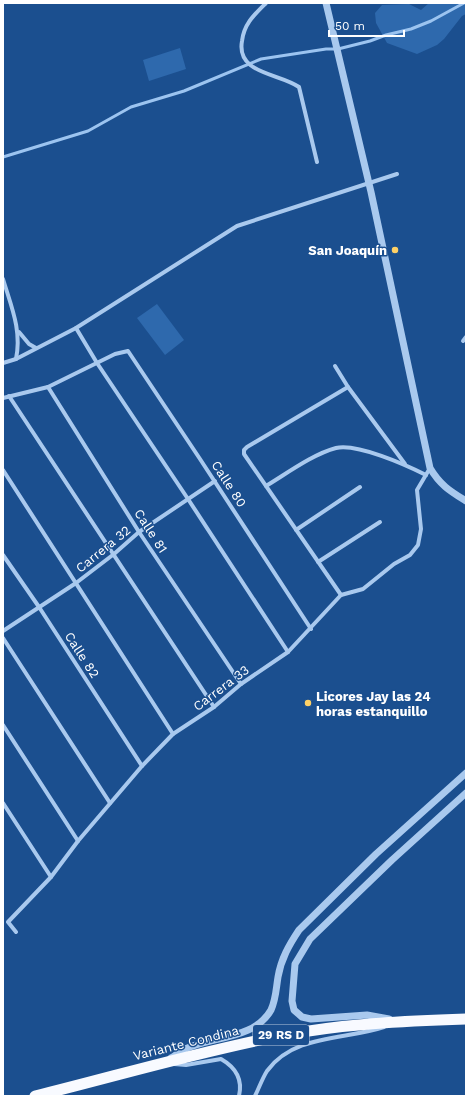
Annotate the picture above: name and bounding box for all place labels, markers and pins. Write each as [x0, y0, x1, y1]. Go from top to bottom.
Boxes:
place label: San Joaquín [308, 243, 387, 258]
marker: San Joaquín [390, 245, 400, 255]
place label: Licores Jay las 24 horas estanquillo [316, 689, 431, 719]
marker: Licores Jay las 24 horas estanquillo [303, 698, 313, 708]

